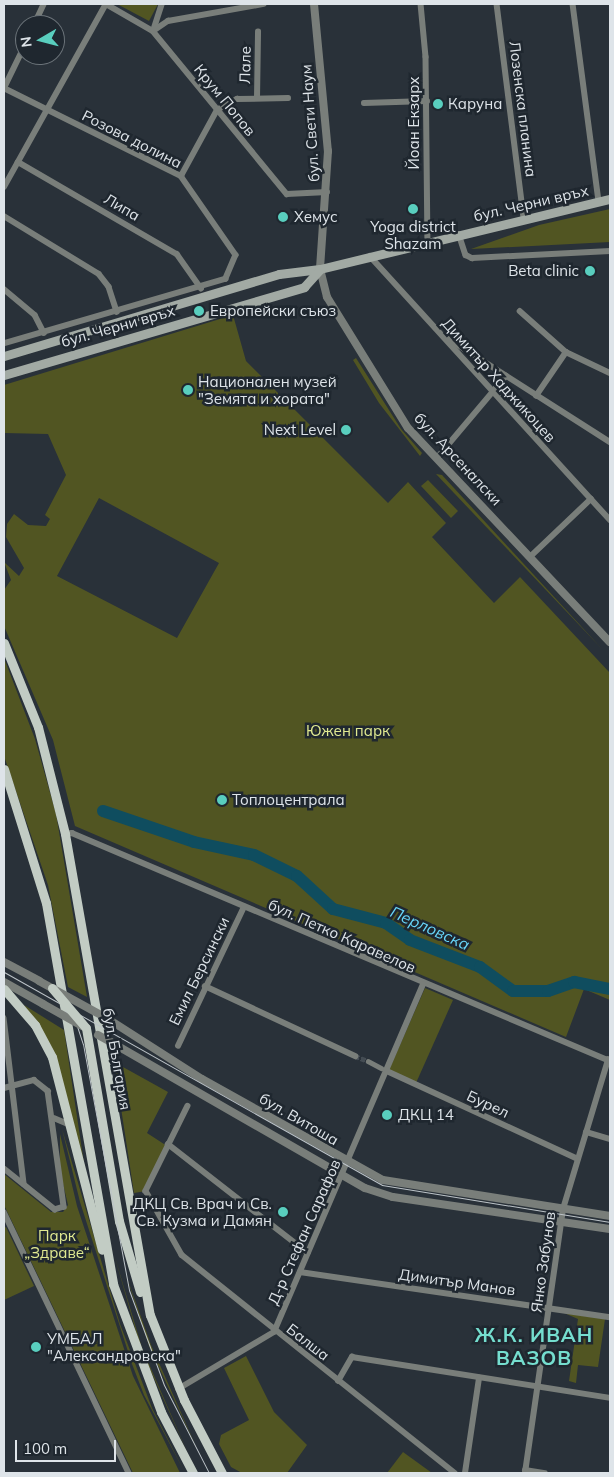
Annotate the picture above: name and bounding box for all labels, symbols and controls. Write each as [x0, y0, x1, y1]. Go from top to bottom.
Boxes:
north arrow [15, 15, 65, 65]
text: N [16, 35, 36, 48]
street label: Лозенска планина [506, 40, 540, 178]
street label: Лале [236, 46, 254, 84]
street label: Крум Попов [191, 60, 259, 140]
street label: бул. Свети Наум [297, 64, 323, 182]
street label: Йоан Екзарх [405, 77, 423, 169]
place label: Каруна [448, 95, 502, 113]
marker: Каруна [432, 98, 444, 110]
street label: Розова долина [79, 106, 185, 172]
street label: бул. Черни връх [472, 181, 590, 225]
street label: Липа [101, 190, 143, 224]
marker: Yoga district Shazam [407, 203, 419, 215]
place label: Хемус [294, 208, 338, 226]
marker: Хемус [276, 210, 290, 224]
place label: Yoga district Shazam [370, 217, 456, 252]
place label: Beta clinic [508, 262, 579, 280]
marker: Beta clinic [583, 264, 597, 278]
street label: бул. Черни връх [59, 301, 177, 351]
place label: Европейски съюз [210, 302, 336, 320]
marker: Европейски съюз [192, 304, 206, 318]
street label: Димитър Хаджикоцев [438, 314, 560, 446]
place label: Национален музей "Земята и хората" [198, 372, 337, 407]
marker: Национален музей "Земята и хората" [182, 384, 194, 396]
street label: бул. Арсеналски [411, 409, 505, 509]
place label: Next Level [264, 421, 336, 439]
marker: Next Level [340, 424, 352, 436]
park label: Южен парк [306, 722, 390, 740]
place label: Топлоцентрала [232, 791, 345, 809]
marker: Топлоцентрала [216, 794, 228, 806]
street label: бул. Петко Каравелов [265, 895, 419, 977]
water label: Перловска [387, 902, 473, 954]
street label: Емил Берсински [165, 914, 233, 1028]
street label: бул. България [99, 1007, 135, 1111]
street label: Бурел [464, 1086, 512, 1122]
street label: бул. Витоша [256, 1089, 342, 1149]
place label: ДКЦ 14 [398, 1106, 454, 1124]
marker: ДКЦ 14 [380, 1108, 394, 1122]
street label: Д-р Стефан Сарафов [264, 1156, 344, 1308]
place label: ДКЦ Св. Врач и Св. Св. Кузма и Дамян [132, 1194, 272, 1229]
marker: ДКЦ Св. Врач и Св. Св. Кузма и Дамян [276, 1205, 290, 1219]
street label: Янко Забунов [527, 1210, 559, 1314]
park label: Парк „Здраве“ [24, 1226, 90, 1261]
street label: Димитър Манов [398, 1265, 516, 1299]
street label: Балша [283, 1320, 333, 1364]
district label: Ж.К. ИВАН ВАЗОВ [474, 1323, 594, 1370]
place label: УМБАЛ "Александровска" [47, 1329, 181, 1364]
marker: УМБАЛ "Александровска" [29, 1340, 43, 1354]
scale bar [18, 1430, 119, 1462]
text: 100 m [23, 1439, 67, 1458]

